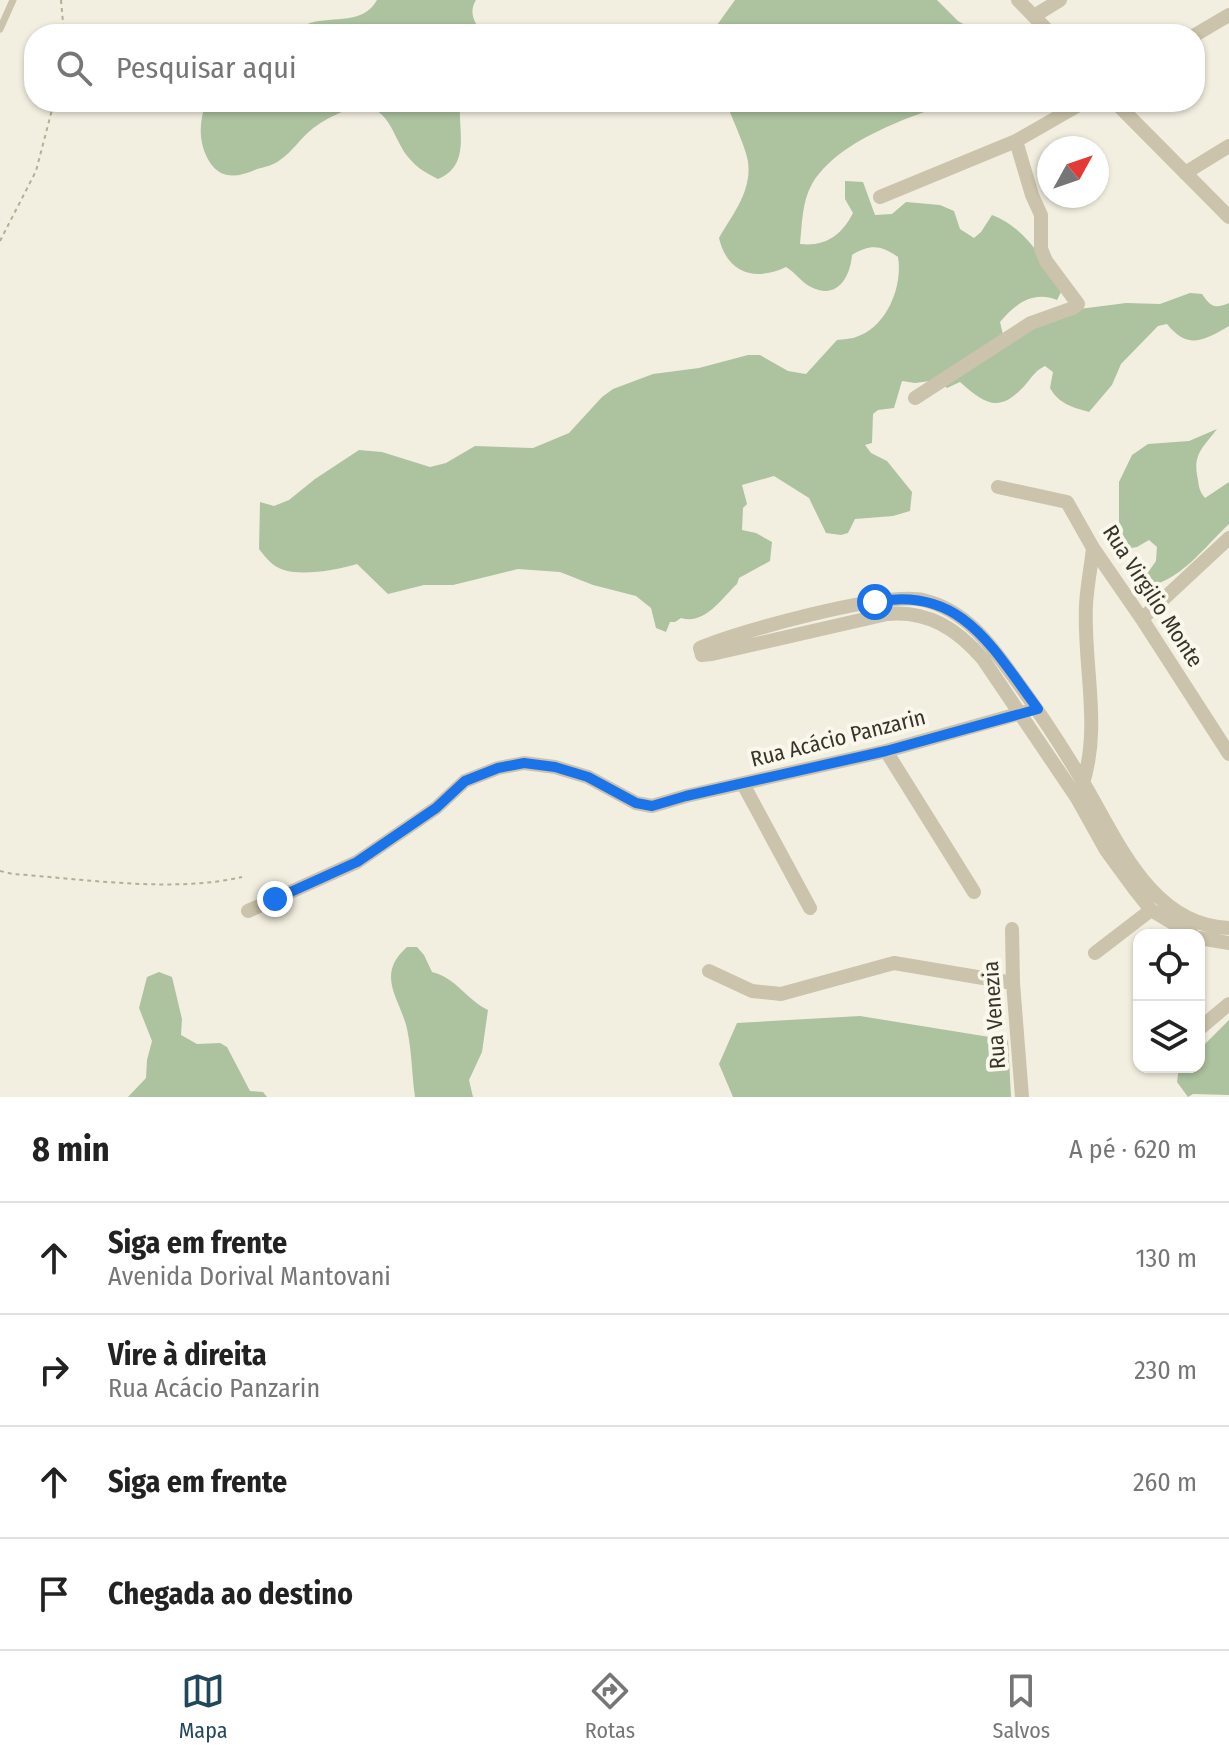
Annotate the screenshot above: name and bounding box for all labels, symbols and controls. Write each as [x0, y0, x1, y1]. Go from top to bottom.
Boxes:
search box [24, 24, 1205, 112]
icon: search [52, 46, 96, 90]
text: Pesquisar aqui [116, 50, 297, 86]
north arrow [1037, 136, 1109, 208]
street label: Rua Virgilio Monte [1097, 520, 1209, 672]
route start [857, 584, 893, 620]
street label: Rua Acácio Panzarin [748, 703, 928, 773]
route end [257, 881, 293, 917]
map controls [1133, 929, 1205, 1073]
button: locate [1133, 929, 1205, 1001]
street label: Rua Venezia [977, 960, 1011, 1070]
button: layers [1133, 1001, 1205, 1073]
text: 8 min [32, 1129, 110, 1170]
text: A pé · 620 m [1069, 1134, 1197, 1165]
text: Siga em frente [108, 1225, 287, 1261]
icon: ahead [32, 1236, 76, 1280]
text: 130 m [1135, 1243, 1197, 1274]
text: Avenida Dorival Mantovani [108, 1261, 391, 1292]
text: Vire à direita [108, 1337, 267, 1373]
icon: right [32, 1348, 76, 1392]
text: 230 m [1134, 1355, 1197, 1386]
text: Rua Acácio Panzarin [108, 1373, 320, 1404]
icon: ahead [32, 1460, 76, 1504]
text: Siga em frente [108, 1464, 287, 1500]
text: 260 m [1133, 1467, 1197, 1498]
icon: arrive [32, 1572, 76, 1616]
text: Chegada ao destino [108, 1576, 353, 1612]
tab: Mapa [179, 1669, 227, 1744]
tab: Rotas [585, 1669, 635, 1744]
tab: Salvos [993, 1669, 1050, 1744]

